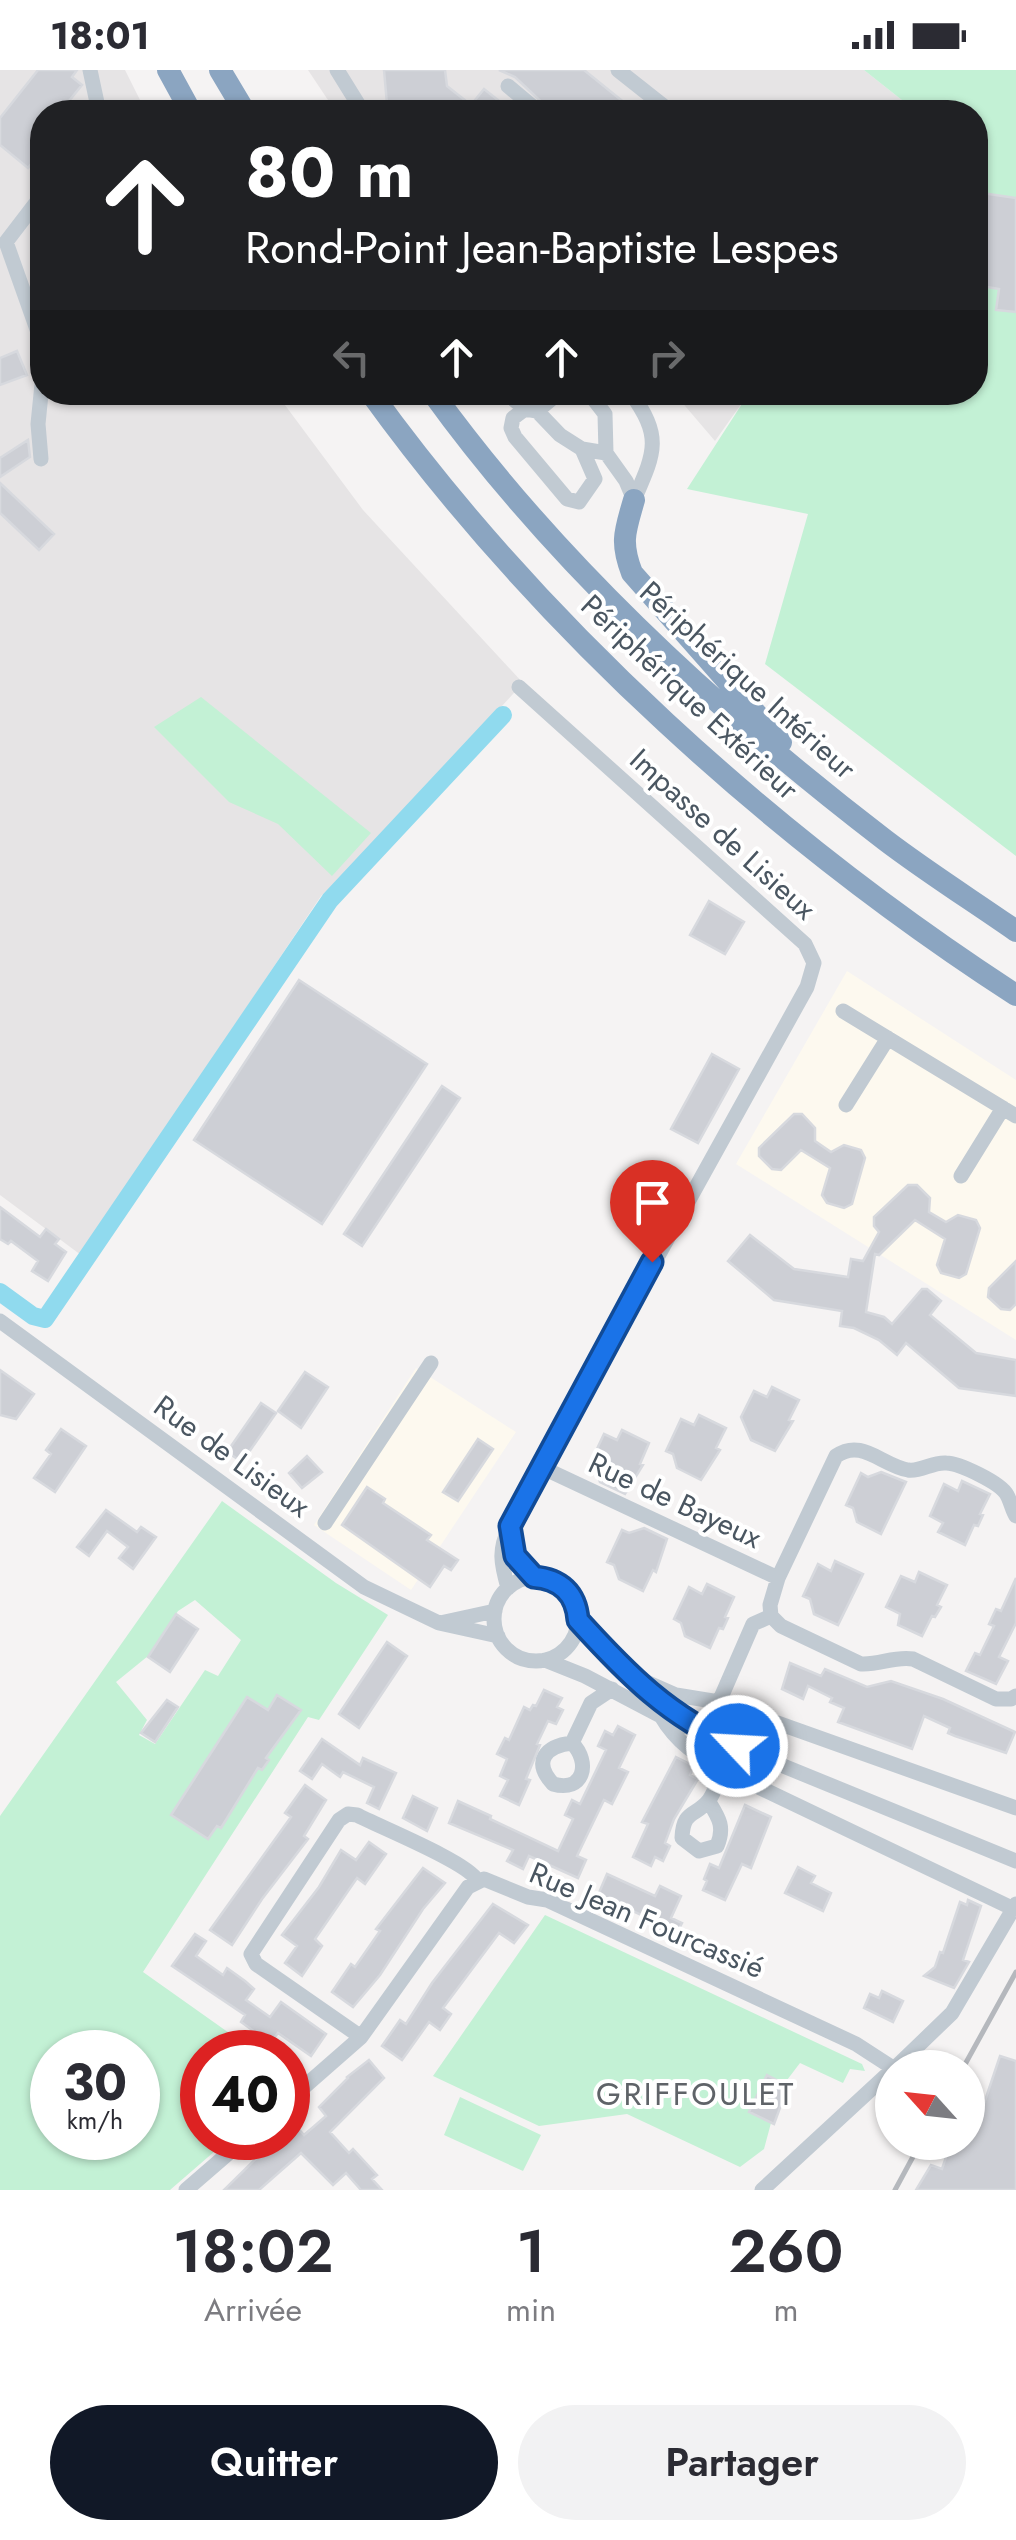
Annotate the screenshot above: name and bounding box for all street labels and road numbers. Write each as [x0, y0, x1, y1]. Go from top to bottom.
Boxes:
street label: Périphérique Intérieur [630, 571, 866, 789]
street label: Périphérique Extérieur [571, 584, 809, 810]
street label: Impasse de Lisieux [620, 739, 826, 930]
street label: Rue de Lisieux [145, 1385, 319, 1528]
street label: Rue de Bayeux [582, 1441, 769, 1559]
street label: Rue Jean Fourcassié [523, 1851, 771, 1989]

